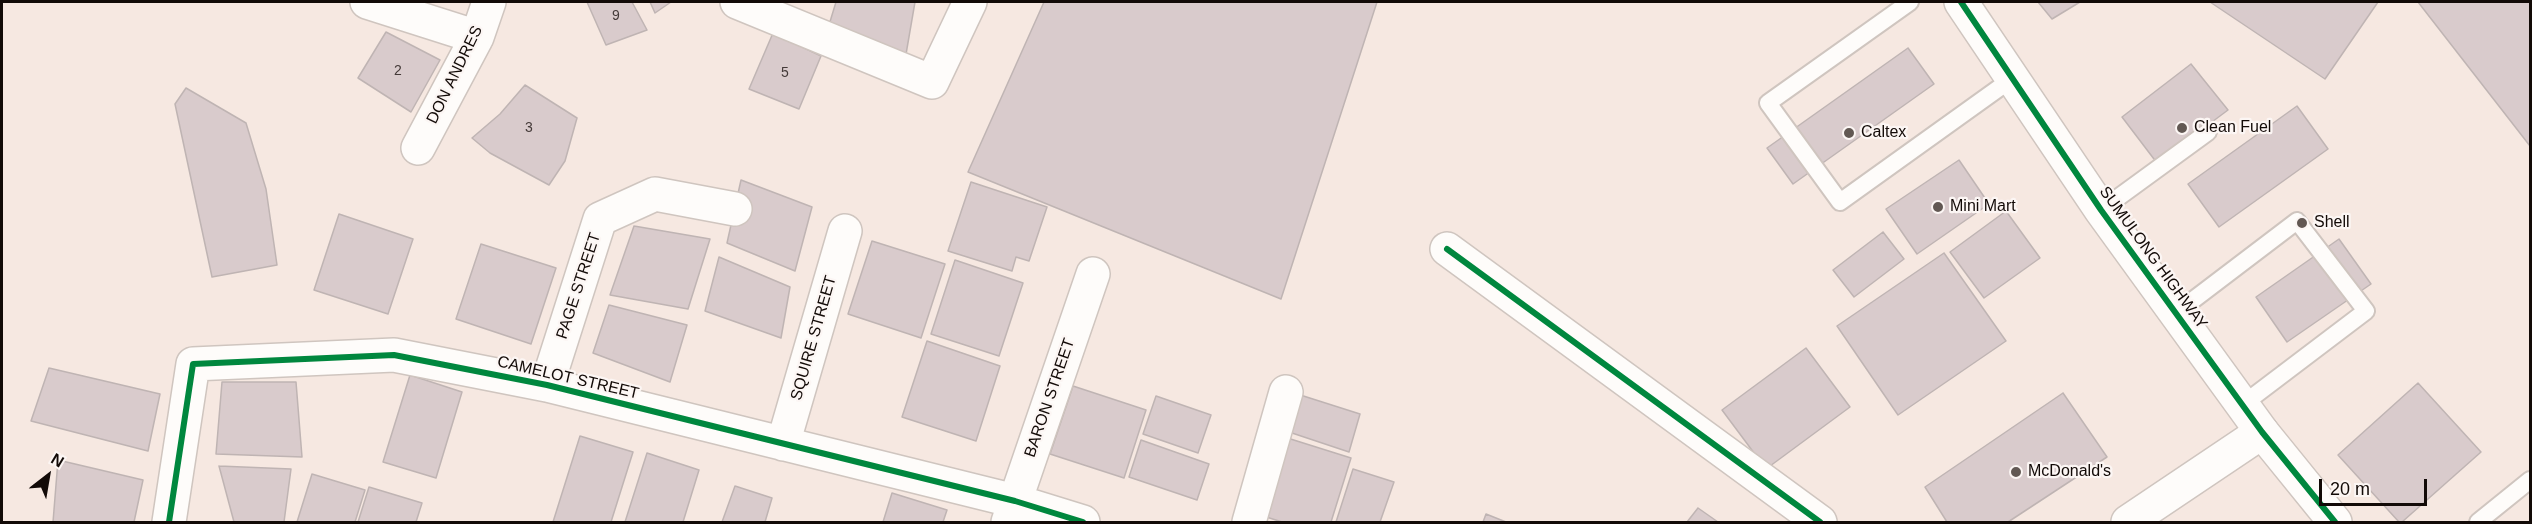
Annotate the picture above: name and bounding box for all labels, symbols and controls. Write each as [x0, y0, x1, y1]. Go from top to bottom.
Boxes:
house number: 9 [612, 8, 620, 24]
street label: DON ANDRES [423, 23, 487, 127]
house number: 2 [394, 63, 402, 79]
house number: 5 [781, 65, 789, 81]
place label: Clean Fuel [2194, 118, 2271, 138]
house number: 3 [525, 120, 533, 136]
marker: Clean Fuel [2175, 121, 2189, 135]
place label: Caltex [1861, 123, 1906, 143]
marker: Caltex [1842, 126, 1856, 140]
street label: SUMULONG HIGHWAY [2095, 183, 2211, 333]
place label: Mini Mart [1950, 197, 2016, 217]
marker: Mini Mart [1931, 200, 1945, 214]
place label: Shell [2314, 213, 2350, 233]
marker: Shell [2295, 216, 2309, 230]
street label: PAGE STREET [553, 230, 605, 342]
street label: SQUIRE STREET [787, 273, 841, 403]
street label: BARON STREET [1021, 336, 1079, 460]
street label: CAMELOT STREET [495, 352, 641, 404]
north arrow [18, 446, 78, 506]
text: N [48, 450, 67, 470]
place label: McDonald's [2028, 462, 2111, 482]
marker: McDonald's [2009, 465, 2023, 479]
scale bar [2322, 467, 2430, 505]
text: 20 m [2330, 479, 2370, 499]

